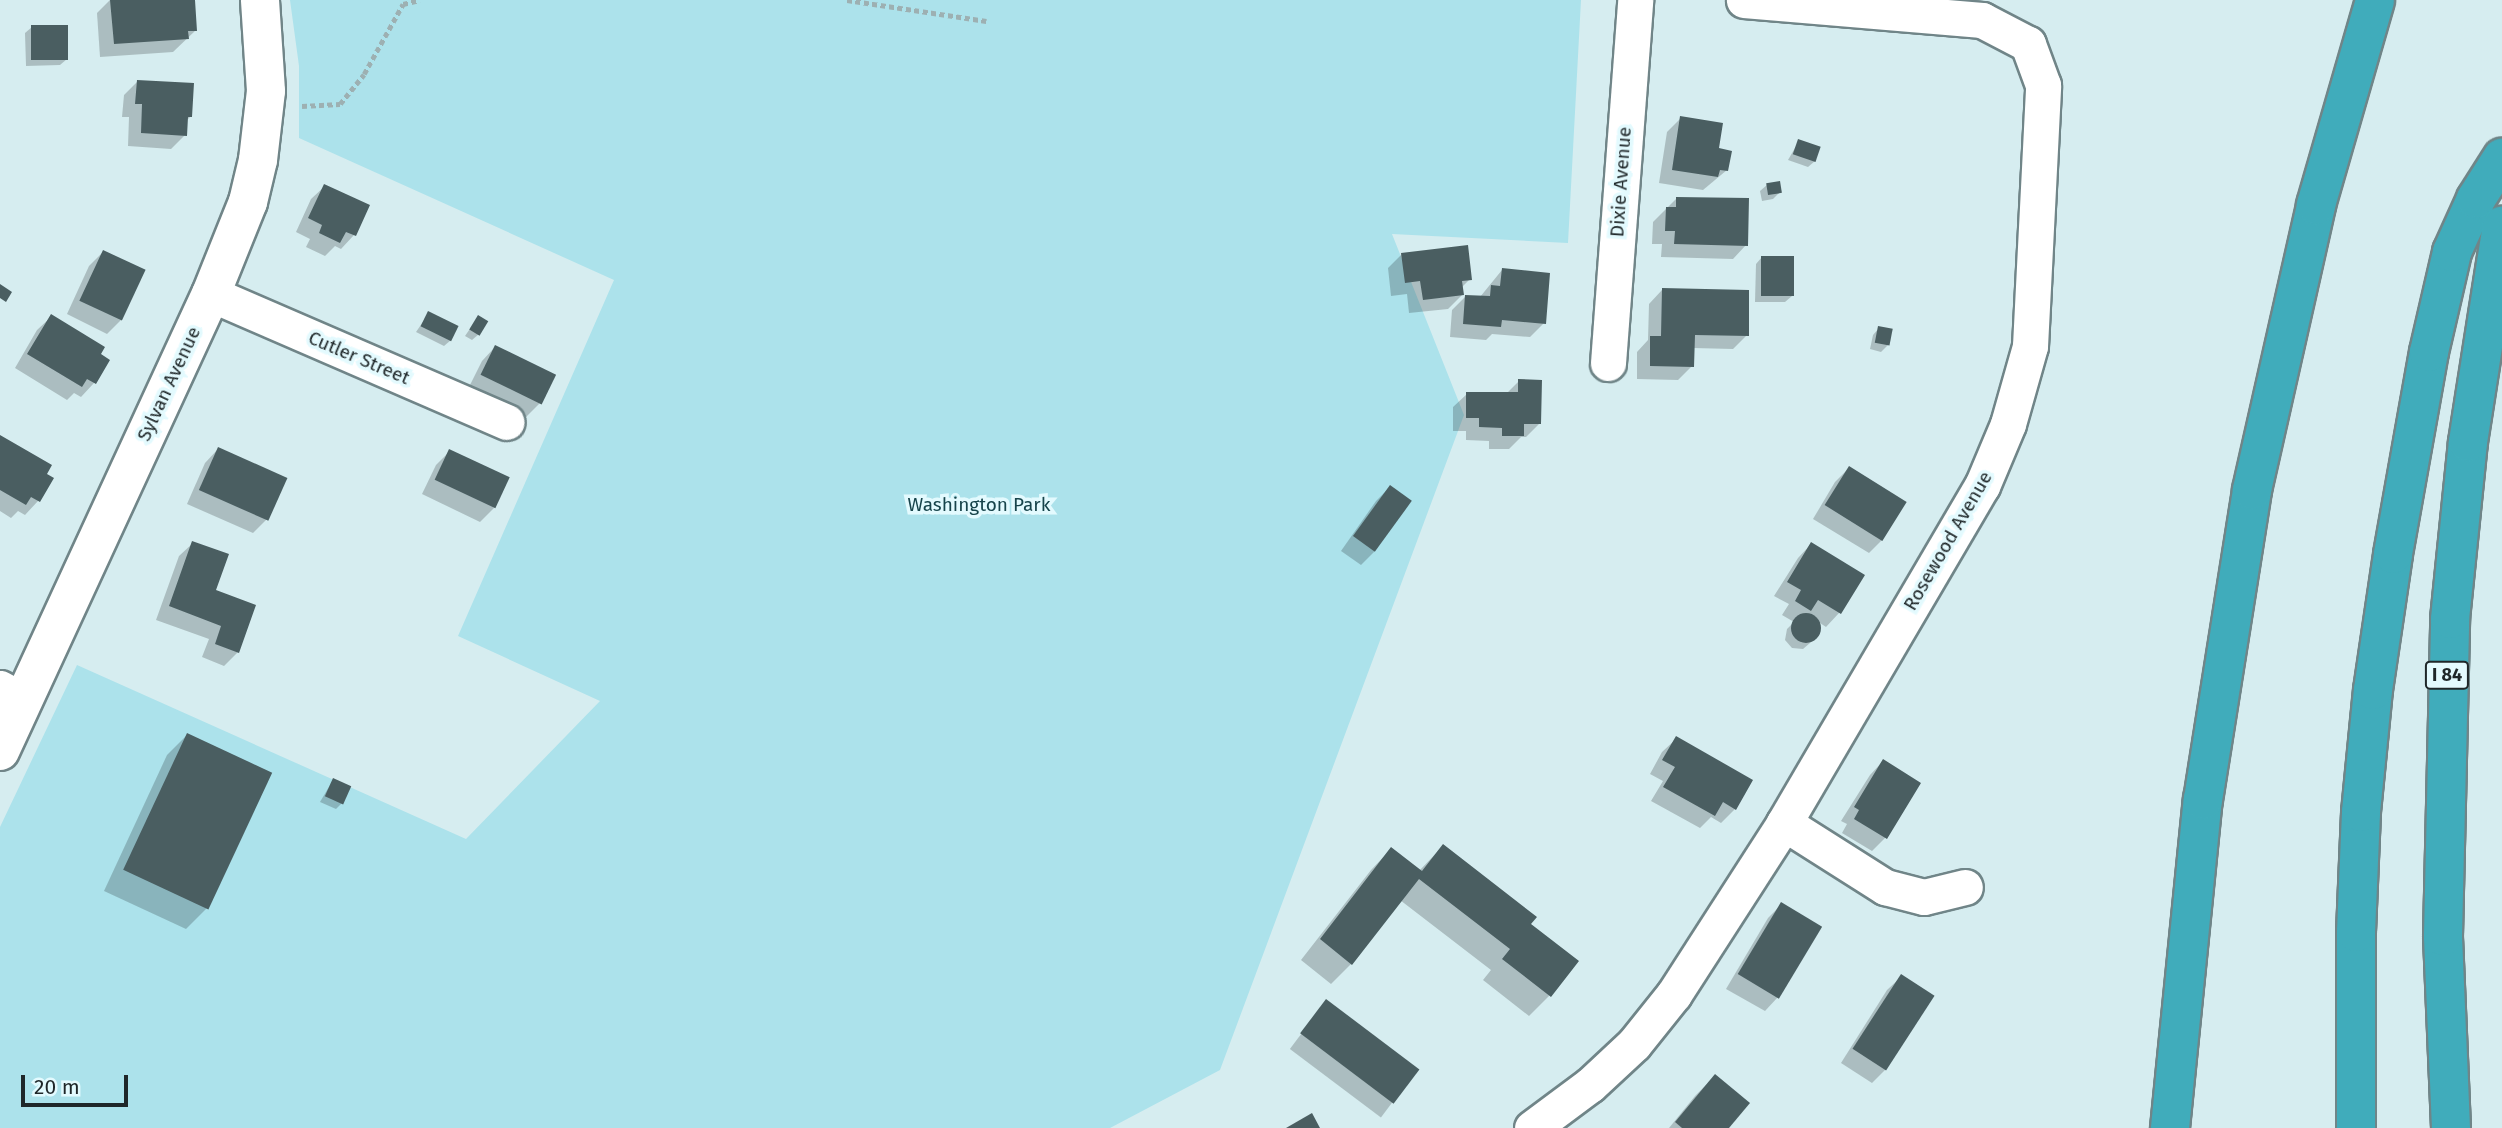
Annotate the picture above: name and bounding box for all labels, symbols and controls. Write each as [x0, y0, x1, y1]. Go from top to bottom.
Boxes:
street label: Dixie Avenue [1606, 126, 1636, 238]
street label: Sylvan Avenue [133, 323, 205, 445]
street label: Cutler Street [305, 326, 413, 390]
street label: Rosewood Avenue [1899, 467, 1997, 615]
park label: Washington Park [908, 494, 1050, 516]
road number: I 84 [2424, 660, 2470, 690]
scale bar [24, 1062, 131, 1106]
text: 20 m [34, 1074, 80, 1100]

